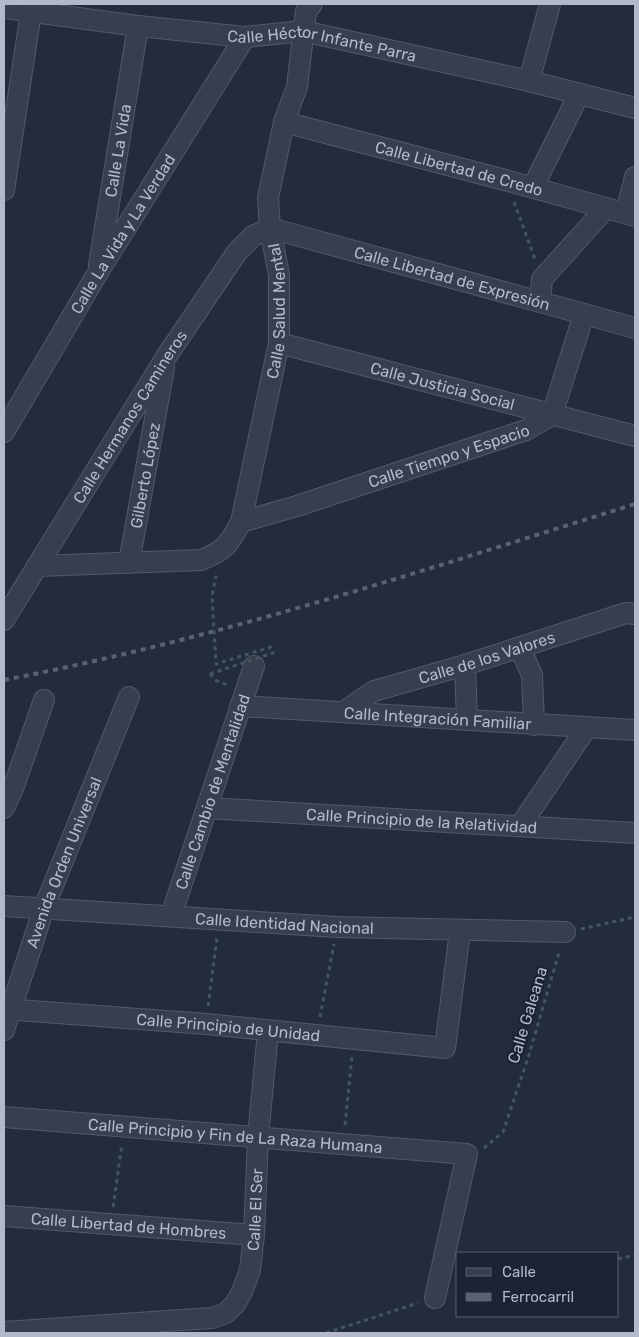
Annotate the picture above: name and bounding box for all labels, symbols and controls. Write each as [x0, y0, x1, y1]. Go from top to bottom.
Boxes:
street label: Calle Héctor Infante Parra [226, 22, 418, 66]
street label: Calle La Vida [101, 103, 135, 199]
street label: Calle Libertad de Credo [373, 137, 545, 200]
street label: Calle La Vida y La Verdad [67, 151, 179, 317]
street label: Calle Salud Mental [263, 242, 289, 381]
street label: Calle Libertad de Expresión [352, 243, 552, 314]
street label: Calle Hermanos Camineros [69, 327, 191, 507]
street label: Calle Justicia Social [368, 358, 517, 414]
street label: Gilberto López [126, 421, 164, 530]
street label: Calle Tiempo y Espacio [366, 421, 532, 492]
street label: Calle de los Valores [416, 628, 557, 688]
street label: Calle Cambio de Mentalidad [171, 692, 254, 892]
street label: Calle Integración Familiar [343, 703, 532, 734]
street label: Avenida Orden Universal [23, 774, 106, 950]
street label: Calle Principio de la Relatividad [306, 805, 538, 837]
street label: Calle Identidad Nacional [195, 909, 374, 938]
street label: Calle Galeana [504, 965, 551, 1066]
street label: Calle Principio de Unidad [136, 1010, 321, 1045]
street label: Calle Principio y Fin de La Raza Humana [87, 1115, 383, 1157]
street label: Calle El Ser [243, 1168, 267, 1252]
street label: Calle Libertad de Hombres [30, 1209, 227, 1243]
legend [456, 1252, 619, 1317]
text: Calle [502, 1263, 536, 1281]
text: Ferrocarril [502, 1288, 574, 1306]

